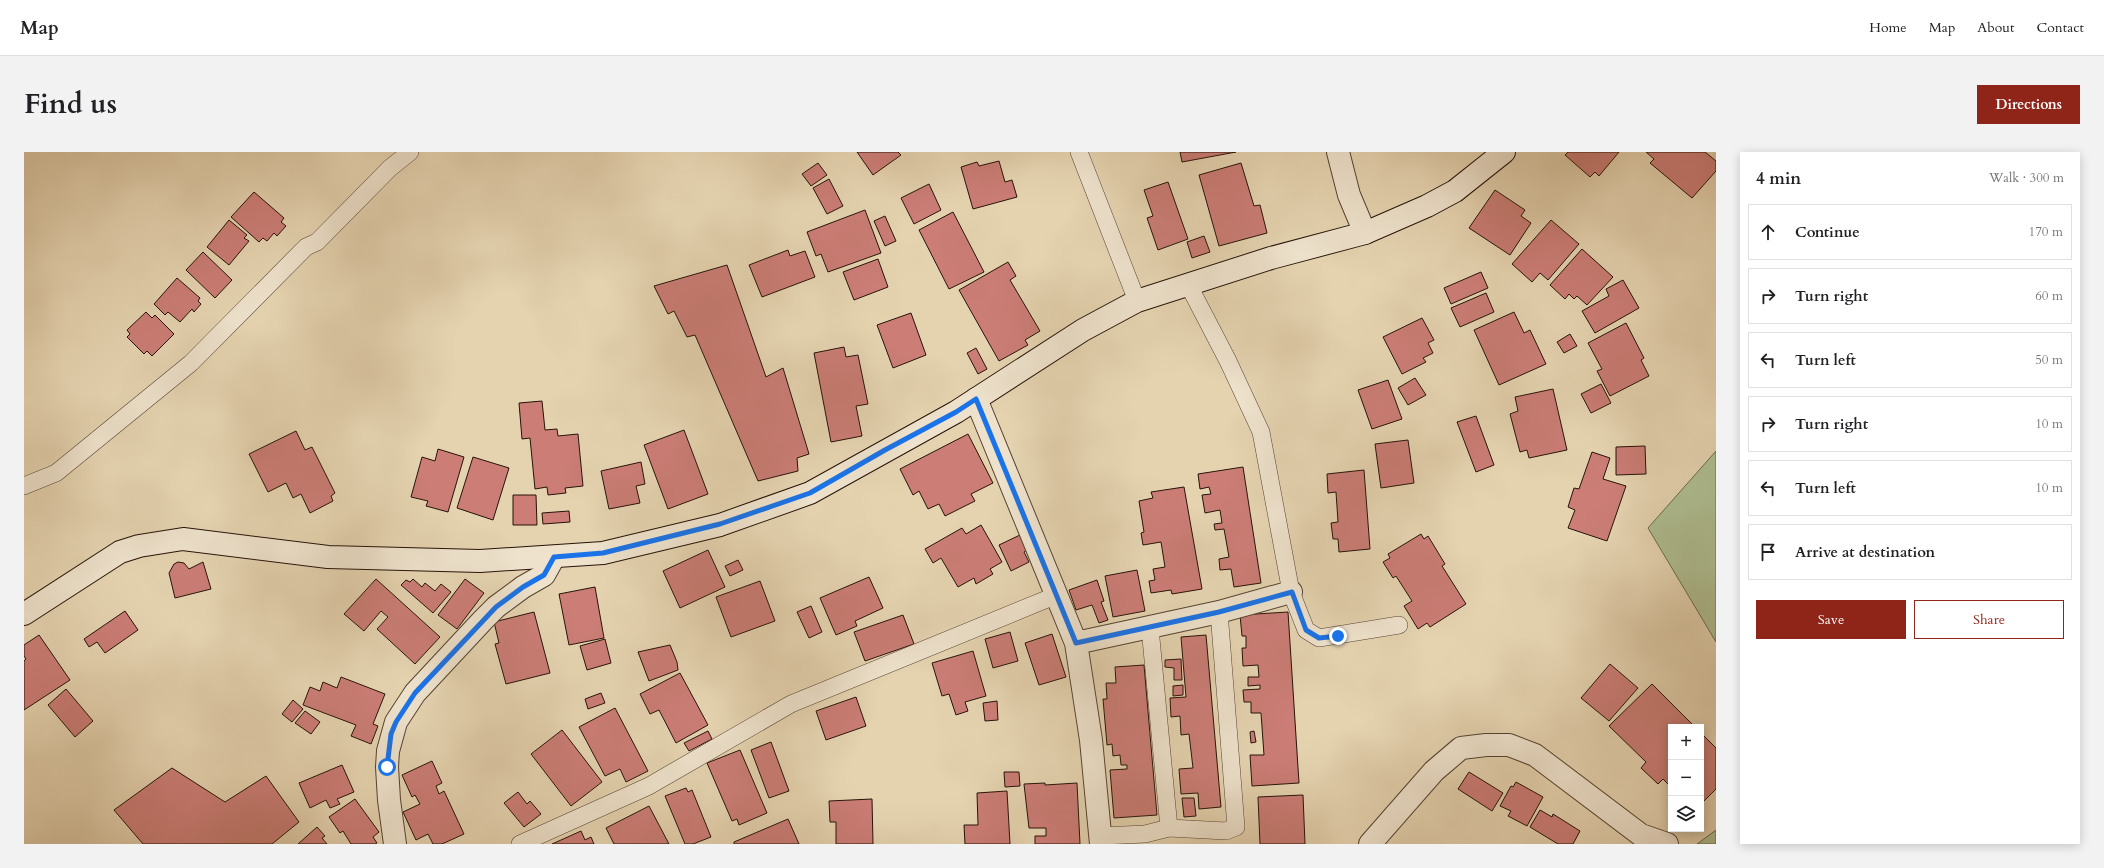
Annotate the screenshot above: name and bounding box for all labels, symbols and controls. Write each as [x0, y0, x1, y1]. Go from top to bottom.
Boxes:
text: Map [20, 15, 59, 41]
text: Home [1869, 18, 1907, 37]
text: Map [1929, 18, 1955, 37]
text: About [1977, 18, 2014, 37]
text: Contact [2036, 18, 2084, 37]
text: Find us [24, 85, 117, 123]
button: Directions [1977, 85, 2080, 124]
text: 4 min [1756, 167, 1801, 190]
text: Walk · 300 m [1989, 169, 2064, 187]
icon: ahead [1757, 221, 1779, 243]
text: Continue [1795, 222, 1860, 242]
text: 170 m [2029, 223, 2063, 241]
icon: right [1757, 285, 1779, 307]
text: Turn right [1795, 286, 1868, 306]
text: 60 m [2035, 287, 2063, 305]
icon: left [1757, 349, 1779, 371]
text: Turn left [1795, 350, 1856, 370]
text: 50 m [2035, 351, 2063, 369]
icon: right [1757, 413, 1779, 435]
text: Turn right [1795, 414, 1868, 434]
text: 10 m [2035, 415, 2063, 433]
icon: left [1757, 477, 1779, 499]
text: Turn left [1795, 478, 1856, 498]
text: 10 m [2035, 479, 2063, 497]
icon: arrive [1757, 541, 1779, 563]
text: Arrive at destination [1795, 542, 1935, 562]
button: Save [1756, 600, 1906, 639]
button: Share [1914, 600, 2064, 639]
route end [1329, 627, 1347, 645]
map controls [1668, 724, 1704, 832]
button: + [1668, 724, 1704, 760]
route start [378, 758, 396, 776]
button: − [1668, 760, 1704, 796]
button: layers [1668, 796, 1704, 832]

